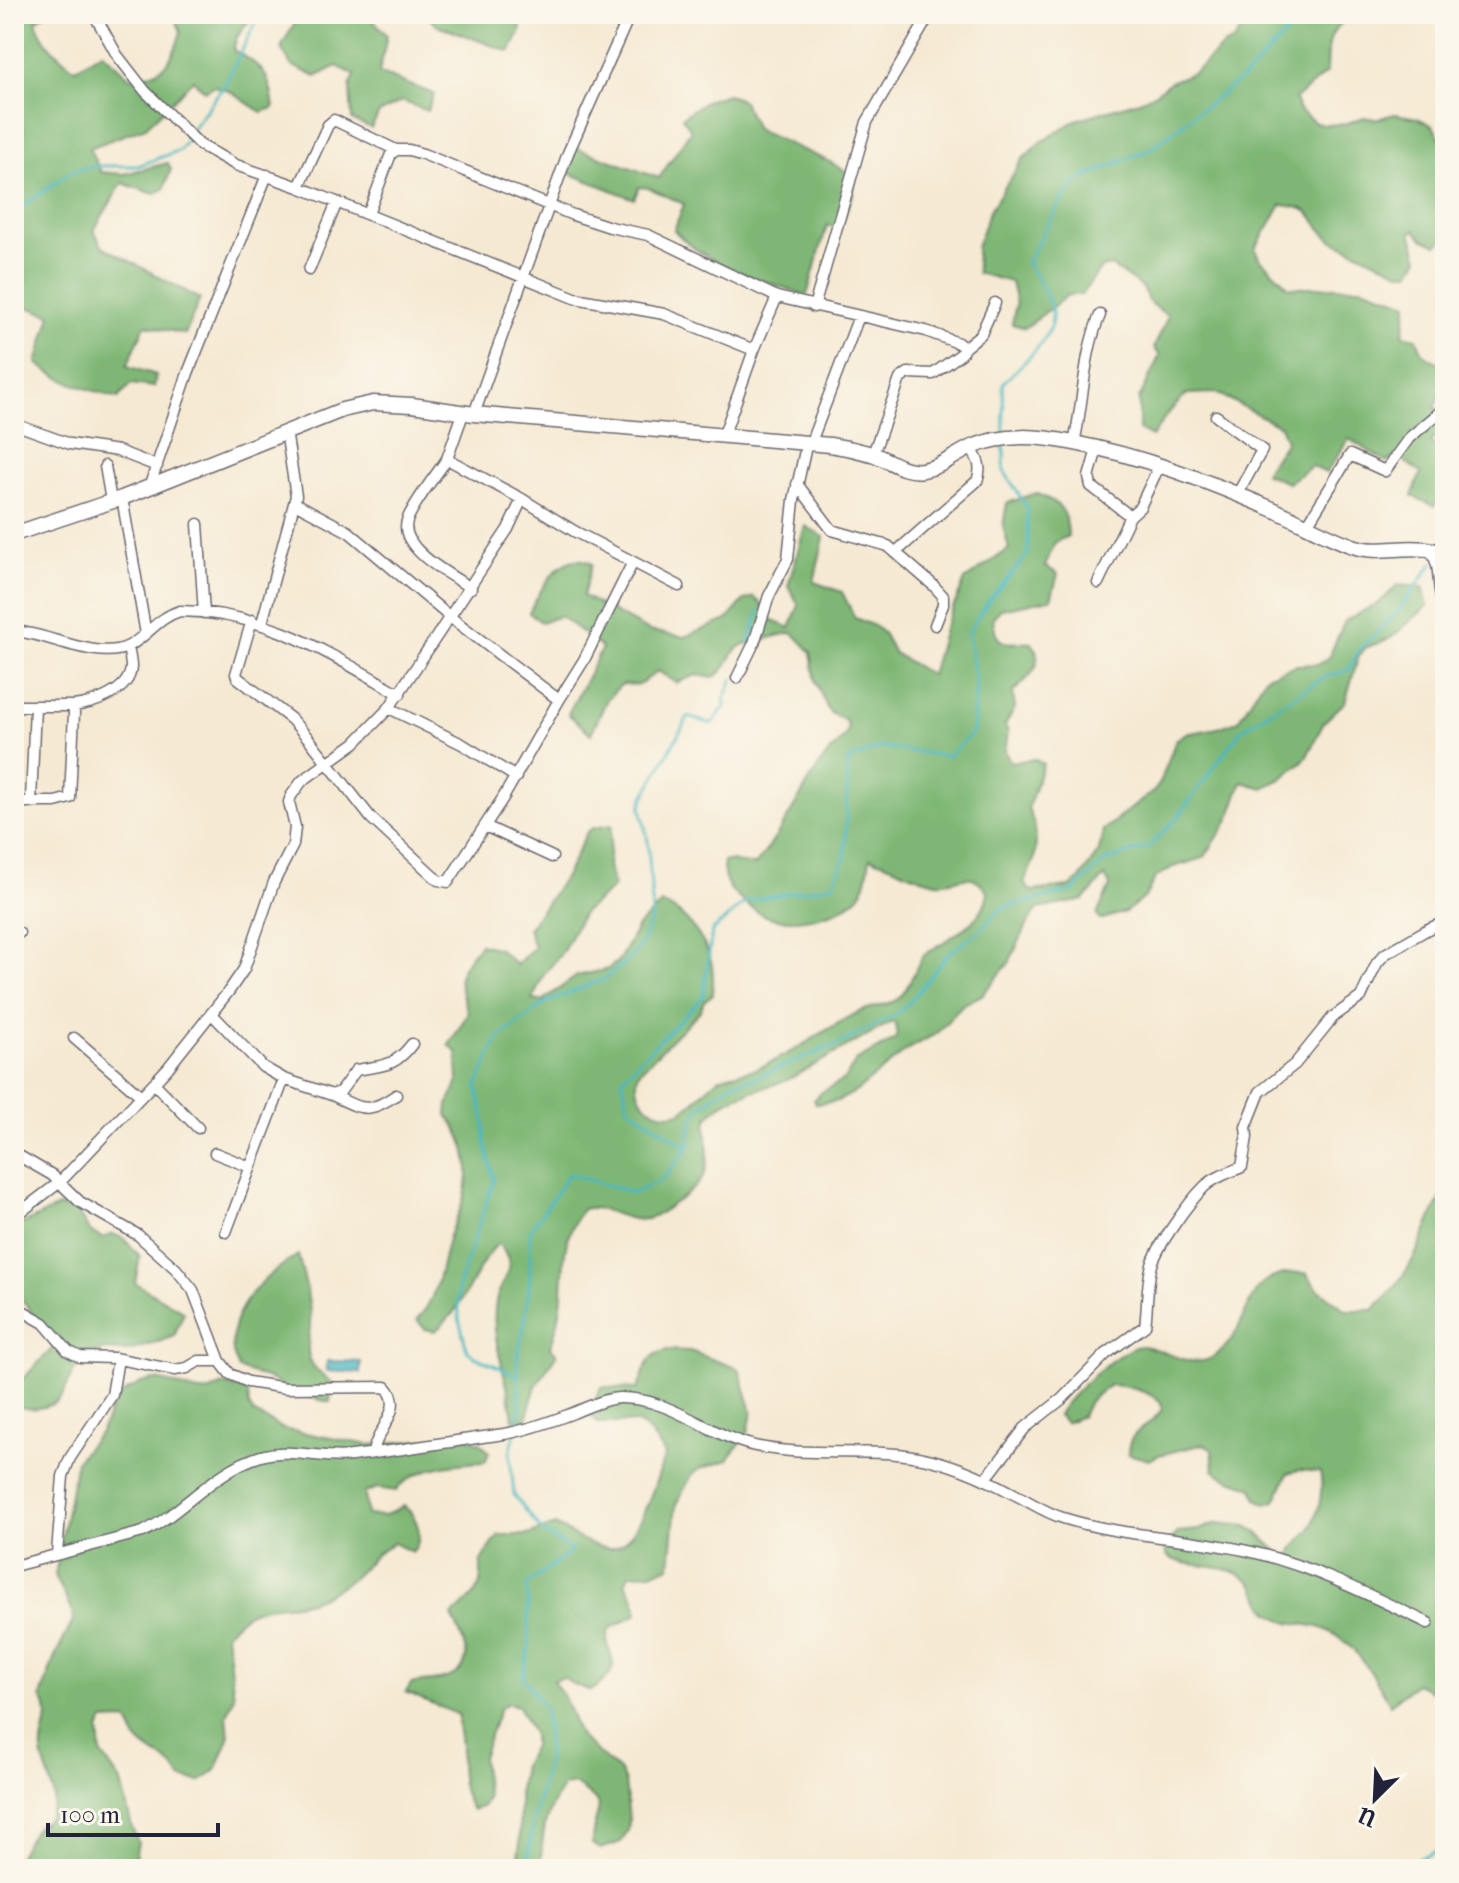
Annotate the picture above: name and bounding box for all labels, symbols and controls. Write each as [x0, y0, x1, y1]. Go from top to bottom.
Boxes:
north arrow [1335, 1759, 1415, 1839]
scale bar [48, 1787, 218, 1837]
text: 100 m [60, 1801, 120, 1829]
text: U [1353, 1801, 1381, 1832]

